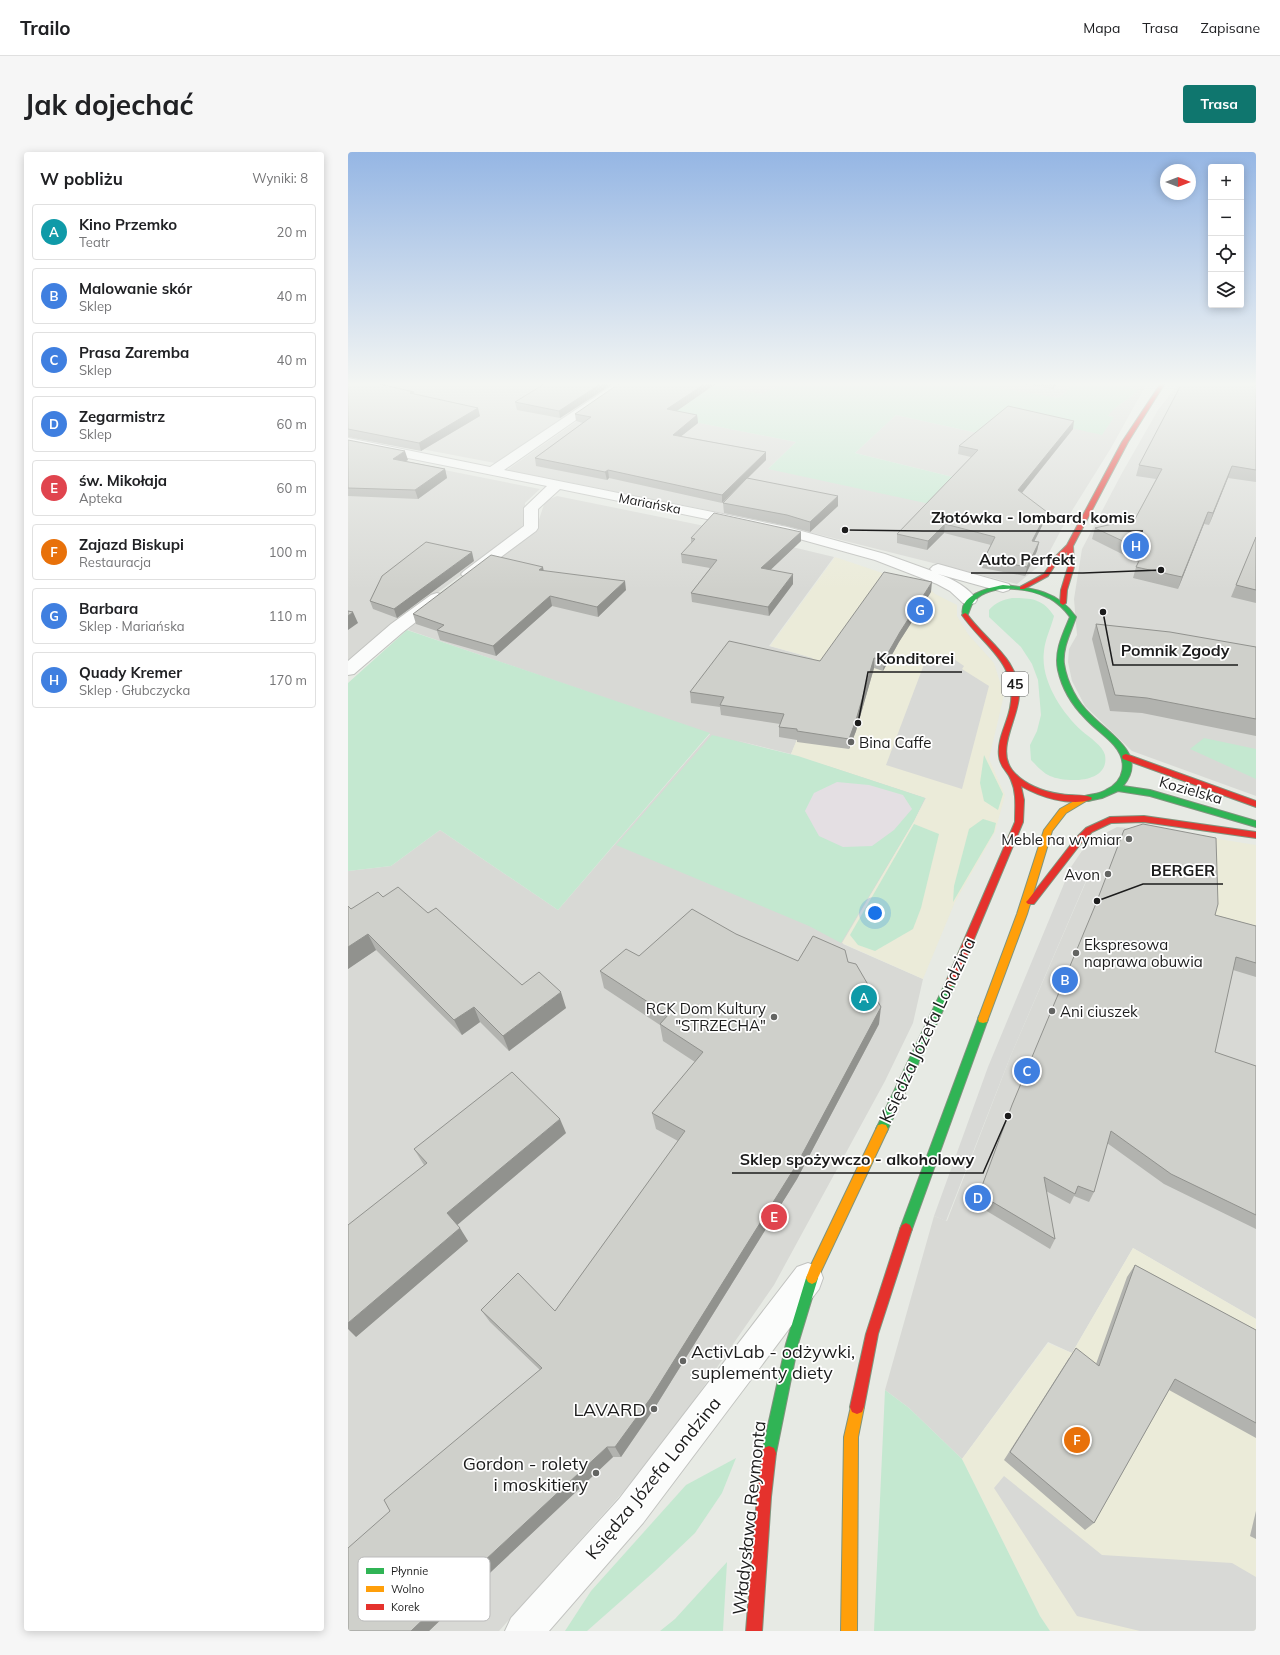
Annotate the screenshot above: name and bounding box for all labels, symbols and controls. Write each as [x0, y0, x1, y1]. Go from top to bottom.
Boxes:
text: Trailo [20, 16, 71, 40]
text: Mapa [1083, 19, 1120, 37]
text: Trasa [1142, 19, 1179, 37]
text: Zapisane [1201, 19, 1260, 37]
button: Trasa [1183, 85, 1256, 123]
text: Jak dojechać [24, 87, 194, 122]
north arrow [1160, 164, 1196, 200]
map controls [1208, 164, 1244, 308]
button: + [1208, 164, 1244, 200]
text: W pobliżu [40, 168, 123, 189]
text: Wyniki: 8 [252, 170, 308, 186]
button: − [1208, 200, 1244, 236]
text: Kino Przemko [79, 215, 177, 234]
text: A [49, 224, 59, 240]
text: 20 m [277, 224, 307, 240]
text: Teatr [79, 234, 110, 250]
button: locate [1208, 236, 1244, 272]
button: layers [1208, 272, 1244, 308]
text: Malowanie skór [79, 279, 192, 298]
text: B [50, 288, 58, 304]
text: 40 m [277, 288, 307, 304]
text: Sklep [79, 298, 112, 314]
text: Prasa Zaremba [79, 343, 189, 362]
text: C [50, 352, 58, 368]
text: 40 m [277, 352, 307, 368]
text: Sklep [79, 362, 112, 378]
text: Zegarmistrz [79, 407, 165, 426]
text: D [49, 416, 59, 432]
text: 60 m [277, 416, 307, 432]
text: Sklep [79, 426, 112, 442]
text: św. Mikołaja [79, 471, 167, 490]
text: E [50, 480, 58, 496]
text: 60 m [277, 480, 307, 496]
street label: Mariańska [618, 489, 682, 517]
text: Apteka [79, 490, 122, 506]
callout: Złotówka - lombard, komis [923, 503, 1143, 531]
text: Złotówka - lombard, komis [931, 507, 1135, 527]
pin: H [1123, 531, 1149, 561]
text: Zajazd Biskupi [79, 535, 184, 554]
text: F [50, 544, 58, 560]
text: 100 m [269, 544, 307, 560]
callout: Auto Perfekt [971, 545, 1083, 573]
text: Auto Perfekt [979, 549, 1075, 569]
text: Restauracja [79, 554, 151, 570]
pin: G [907, 595, 933, 625]
text: Barbara [79, 599, 138, 618]
text: G [49, 608, 59, 624]
text: 110 m [269, 608, 307, 624]
text: Sklep · Mariańska [79, 618, 185, 634]
callout: Pomnik Zgody [1113, 637, 1238, 665]
text: Pomnik Zgody [1121, 640, 1230, 660]
callout: Konditorei [868, 644, 962, 672]
text: Konditorei [876, 648, 954, 668]
text: Quady Kremer [79, 663, 182, 682]
text: H [49, 672, 59, 688]
text: 170 m [269, 672, 307, 688]
road number: 45 [1002, 672, 1028, 696]
text: Sklep · Głubczycka [79, 682, 190, 698]
place label: Bina Caffe [859, 733, 931, 752]
marker: Bina Caffe [846, 737, 856, 747]
street label: Kozielska [1157, 772, 1225, 808]
place label: Meble na wymiar [1001, 830, 1122, 849]
marker: Meble na wymiar [1124, 834, 1134, 844]
callout: BERGER [1143, 856, 1223, 884]
text: BERGER [1151, 860, 1215, 880]
place label: Avon [1064, 865, 1100, 884]
marker: Avon [1103, 869, 1113, 879]
your location [865, 903, 885, 923]
street label: Księdza Józefa Londzina [874, 933, 980, 1127]
place label: Ekspresowa naprawa obuwia [1084, 935, 1203, 971]
marker: Ekspresowa naprawa obuwia [1071, 948, 1081, 958]
pin: B [1052, 965, 1078, 995]
pin: A [851, 983, 877, 1013]
place label: RCK Dom Kultury "STRZECHA" [646, 999, 766, 1035]
place label: Ani ciuszek [1060, 1002, 1138, 1021]
marker: Ani ciuszek [1047, 1006, 1057, 1016]
marker: RCK Dom Kultury "STRZECHA" [769, 1012, 779, 1022]
pin: C [1014, 1056, 1040, 1086]
callout: Sklep spożywczo - alkoholowy [732, 1145, 983, 1173]
text: Sklep spożywczo - alkoholowy [740, 1149, 975, 1169]
pin: D [965, 1183, 991, 1213]
pin: E [761, 1202, 787, 1232]
place label: ActivLab - odżywki, suplementy diety [691, 1340, 855, 1384]
marker: ActivLab - odżywki, suplementy diety [678, 1356, 688, 1366]
street label: Księdza Józefa Londzina [580, 1392, 726, 1564]
place label: LAVARD [574, 1398, 646, 1421]
marker: LAVARD [649, 1404, 659, 1414]
street label: Władysława Reymonta [727, 1420, 771, 1616]
pin: F [1064, 1425, 1090, 1455]
place label: Gordon - rolety i moskitiery [463, 1452, 588, 1496]
marker: Gordon - rolety i moskitiery [591, 1468, 601, 1478]
legend [358, 1557, 490, 1621]
text: Płynnie [391, 1564, 428, 1578]
text: Wolno [391, 1582, 424, 1596]
text: Korek [391, 1600, 420, 1614]

